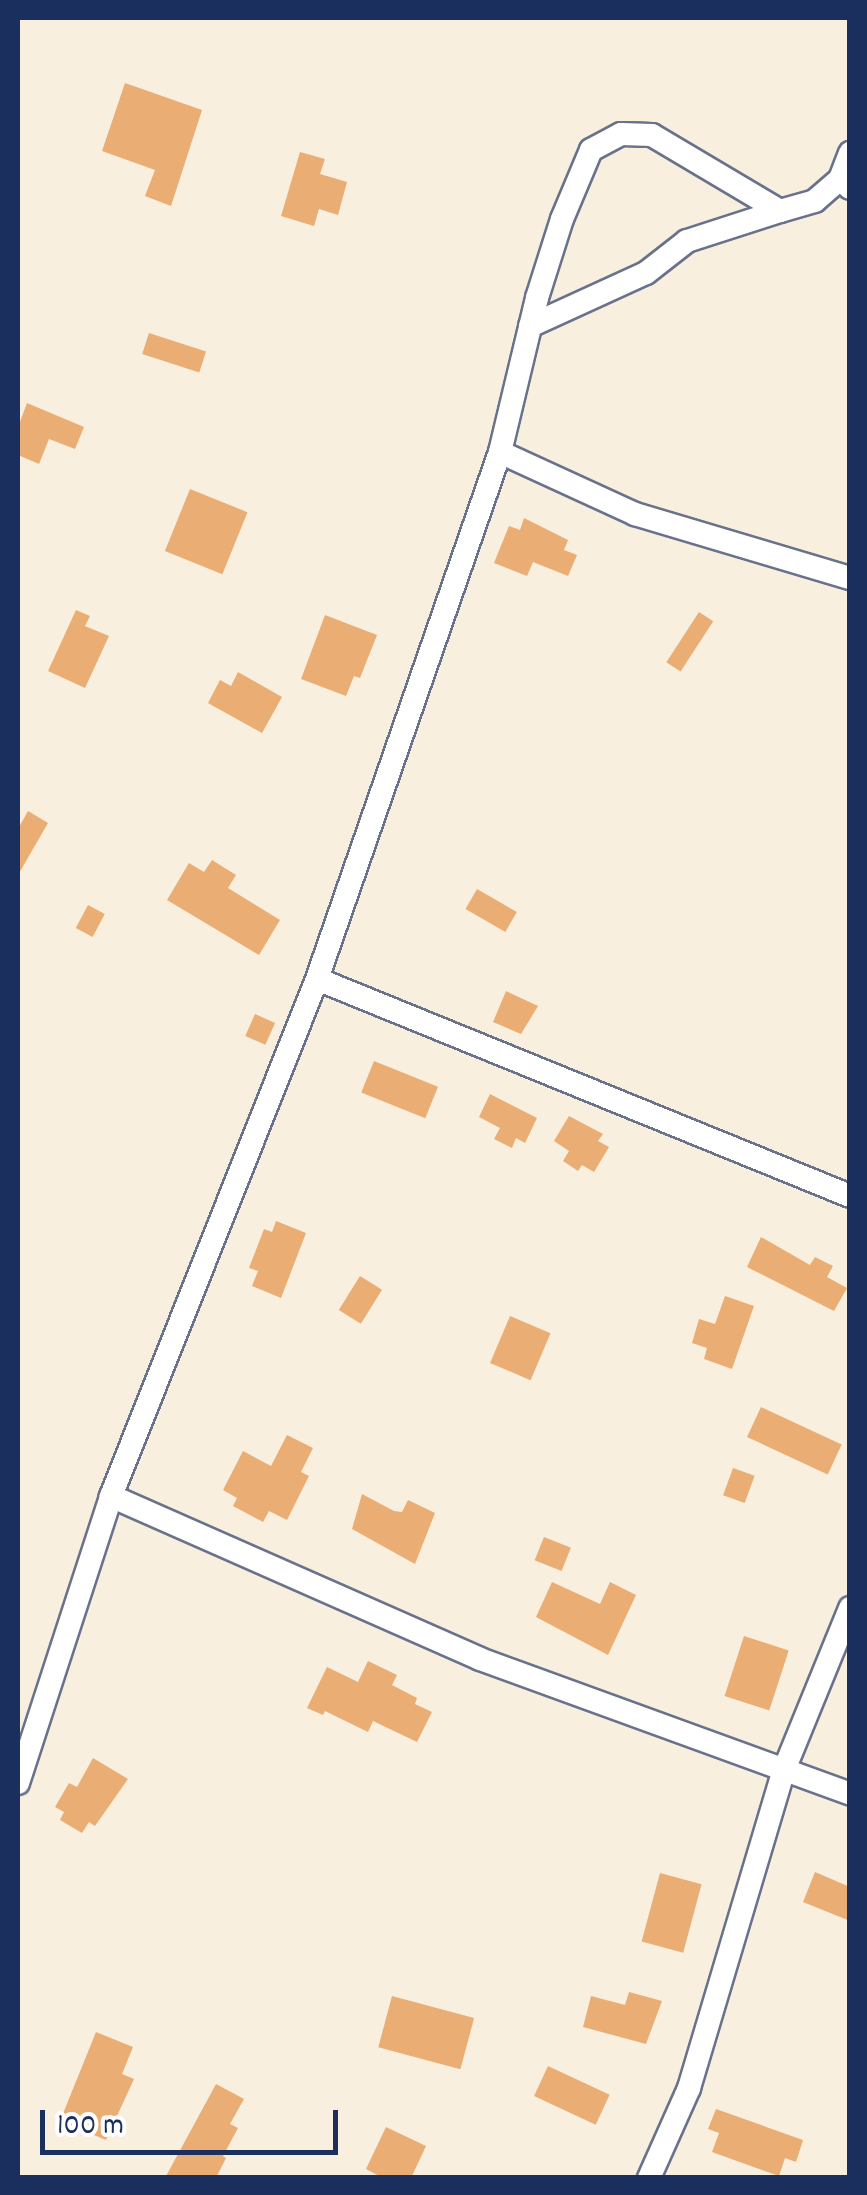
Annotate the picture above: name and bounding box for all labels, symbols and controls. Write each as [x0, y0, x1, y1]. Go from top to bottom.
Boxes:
scale bar [45, 2090, 342, 2152]
text: 100 m [57, 2106, 124, 2149]

